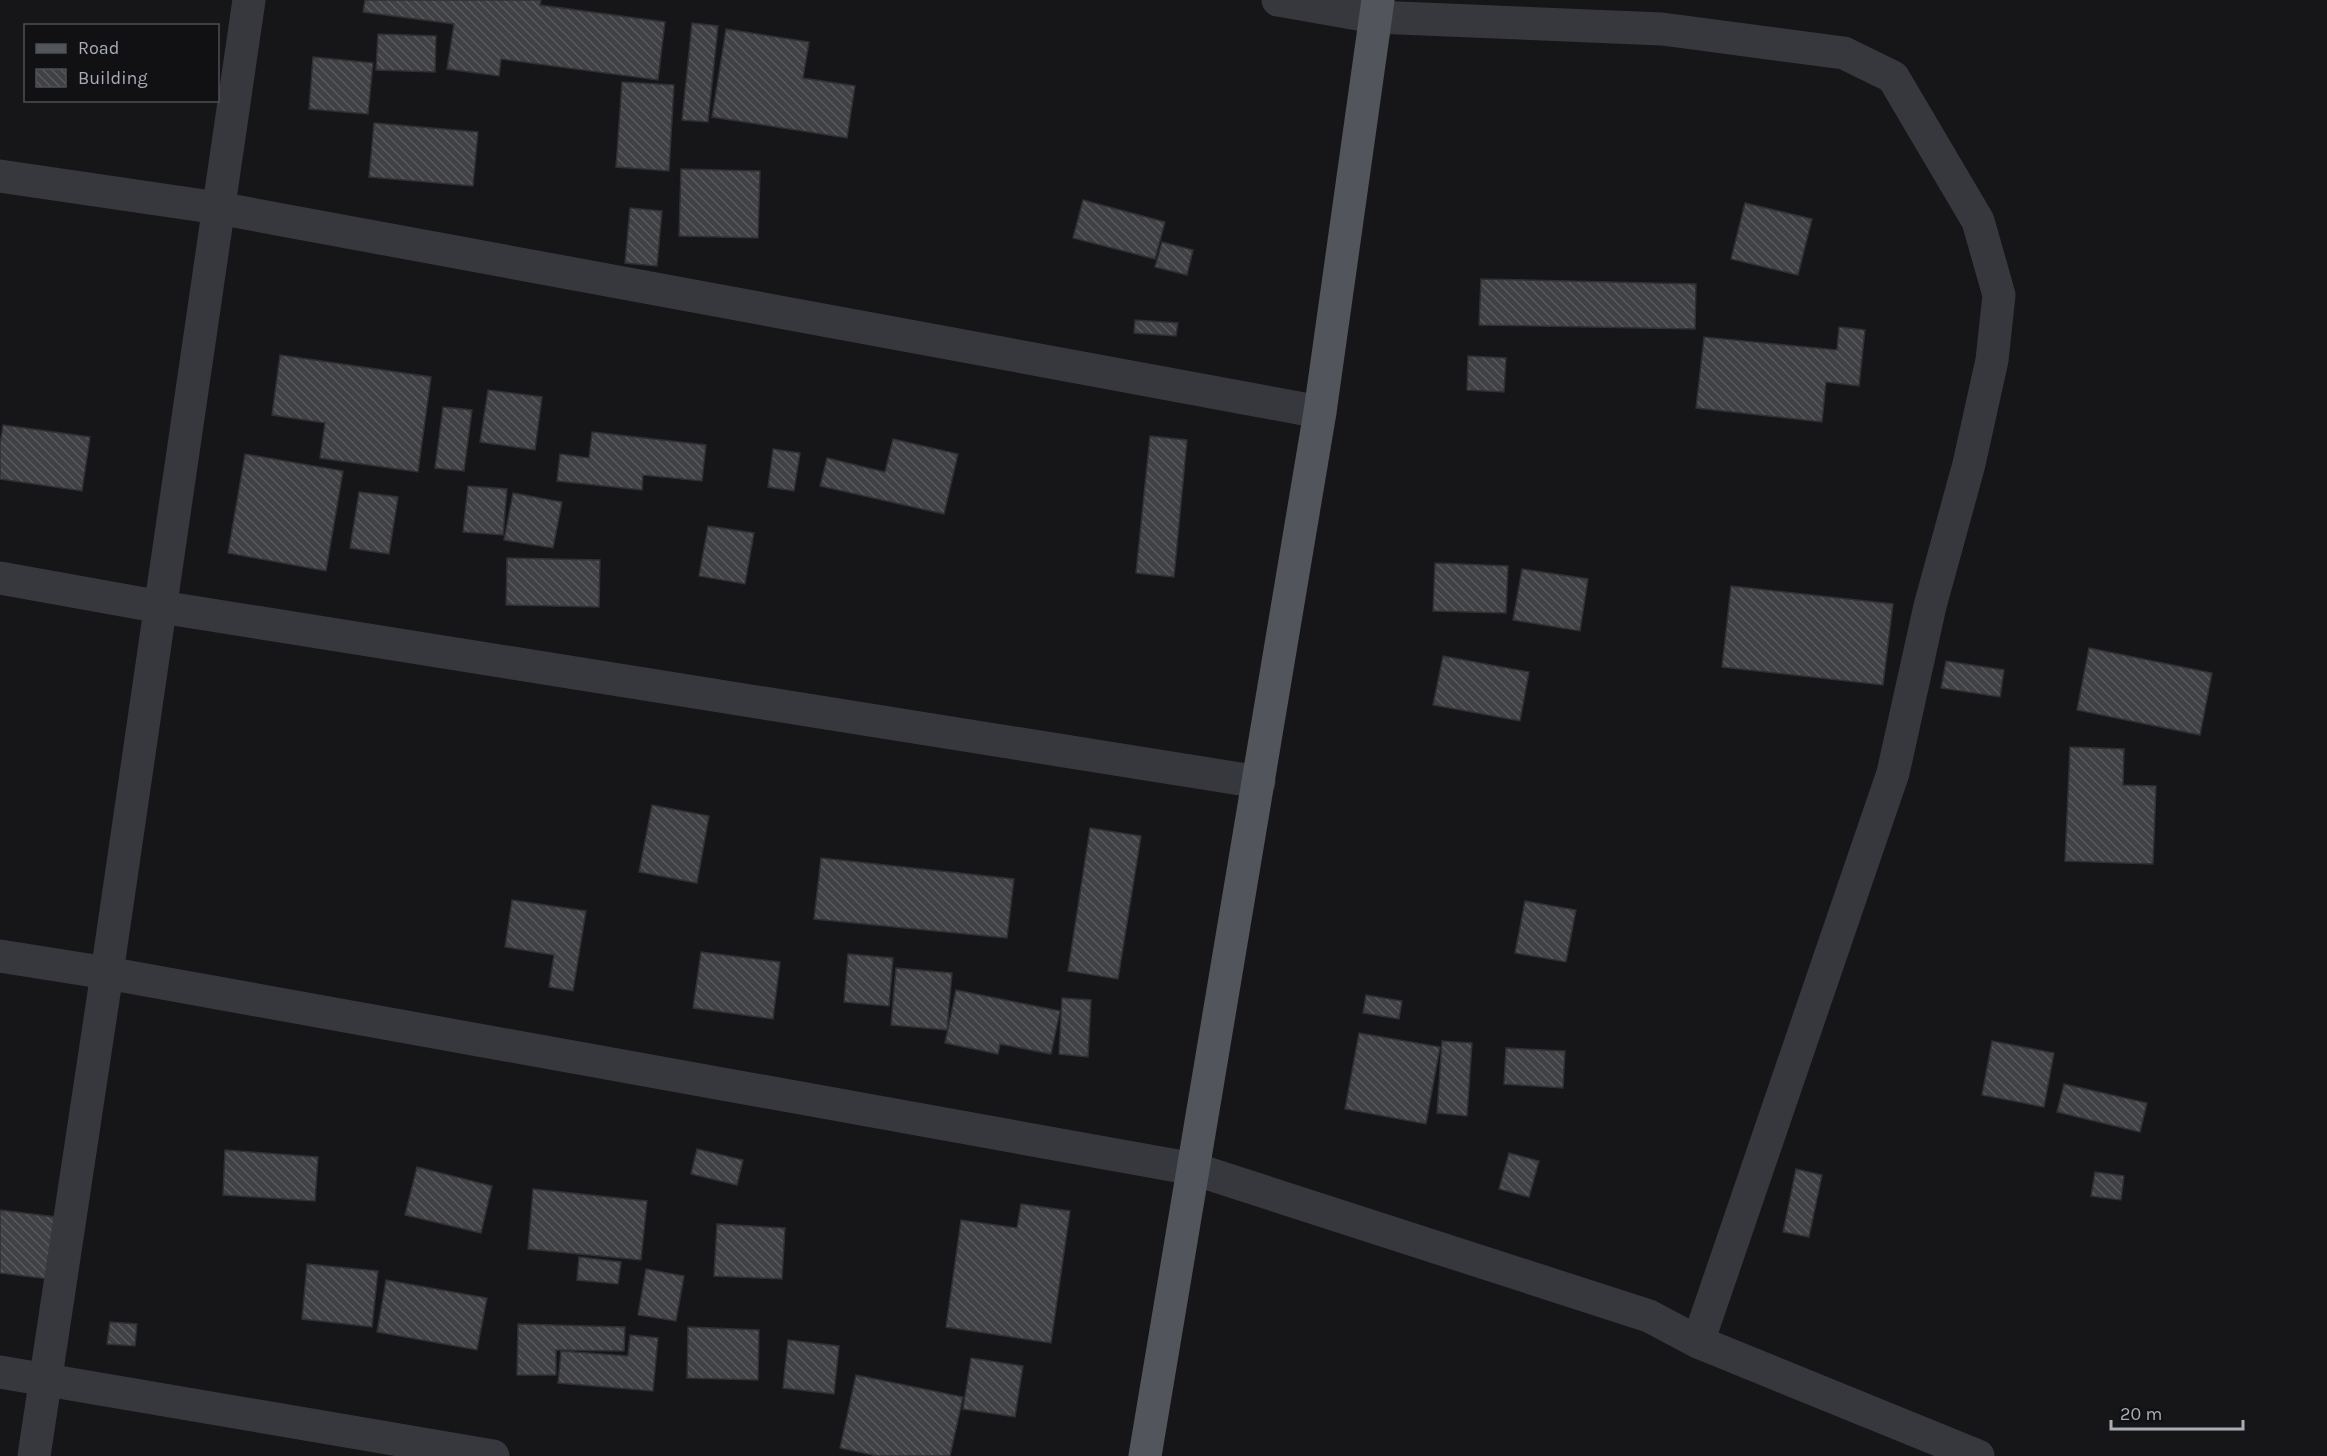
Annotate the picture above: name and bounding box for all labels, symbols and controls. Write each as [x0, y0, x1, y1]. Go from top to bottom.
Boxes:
legend [24, 24, 219, 102]
text: Road [78, 37, 119, 59]
text: Building [78, 67, 148, 89]
scale bar [2111, 1393, 2243, 1431]
text: 20 m [2120, 1403, 2162, 1425]

